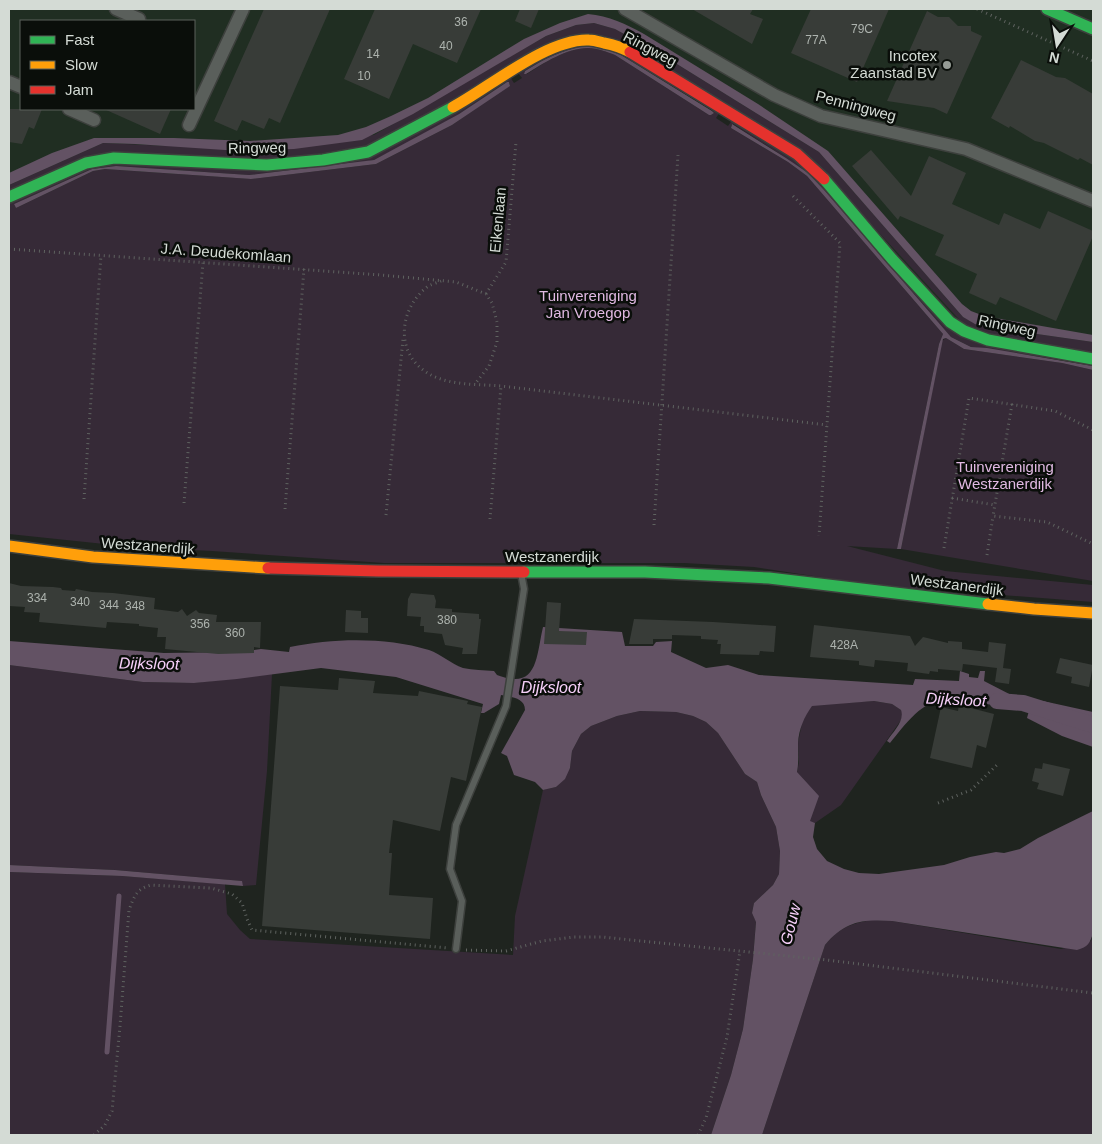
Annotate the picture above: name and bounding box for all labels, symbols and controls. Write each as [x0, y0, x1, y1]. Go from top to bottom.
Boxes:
house number: 36 [454, 15, 468, 29]
legend [20, 20, 195, 110]
north arrow [1032, 20, 1082, 70]
house number: 79C [851, 22, 873, 36]
street label: Ringweg [620, 27, 680, 70]
text: Fast [65, 31, 95, 48]
house number: 77A [805, 33, 827, 47]
house number: 40 [439, 39, 453, 53]
house number: 14 [366, 47, 380, 61]
place label: Incotex Zaanstad BV [850, 47, 937, 81]
text: N [1048, 49, 1061, 67]
text: Slow [65, 56, 98, 73]
marker: Incotex Zaanstad BV [941, 59, 953, 71]
house number: 10 [357, 69, 371, 83]
text: Jam [65, 81, 93, 98]
street label: Penningweg [814, 87, 898, 124]
street label: Ringweg [228, 138, 286, 157]
street label: Eikenlaan [486, 186, 509, 254]
street label: J.A. Deudekomlaan [160, 239, 292, 266]
park label: Tuinvereniging Jan Vroegop [539, 287, 637, 321]
street label: Ringweg [977, 311, 1037, 340]
park label: Tuinvereniging Westzanerdijk [956, 458, 1054, 492]
street label: Westzanerdijk [101, 534, 196, 557]
street label: Westzanerdijk [505, 548, 599, 565]
street label: Westzanerdijk [909, 570, 1005, 599]
house number: 334 [27, 591, 47, 605]
house number: 340 [70, 595, 90, 609]
house number: 344 [99, 598, 119, 612]
house number: 348 [125, 599, 145, 613]
house number: 380 [437, 613, 457, 627]
house number: 356 [190, 617, 210, 631]
house number: 360 [225, 626, 245, 640]
house number: 428A [830, 638, 858, 652]
water label: Dijksloot [119, 654, 180, 673]
water label: Dijksloot [521, 679, 582, 696]
water label: Dijksloot [925, 689, 987, 710]
water label: Gouw [777, 900, 804, 946]

